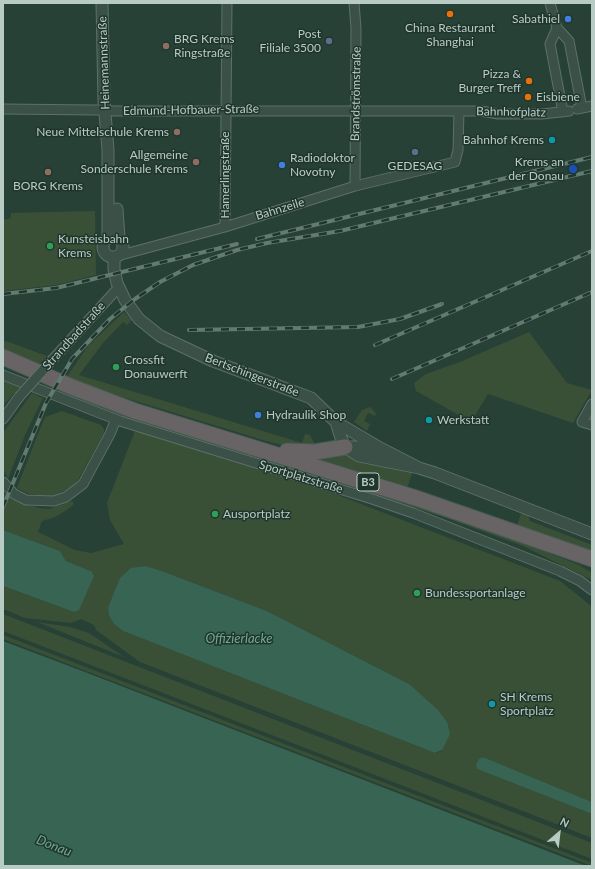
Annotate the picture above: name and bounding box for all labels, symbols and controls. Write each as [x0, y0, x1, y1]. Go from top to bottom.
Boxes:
marker: China Restaurant Shanghai [445, 9, 455, 19]
place label: Sabathiel [512, 12, 560, 26]
marker: Sabathiel [563, 14, 573, 24]
street label: Heinemannstraße [95, 16, 113, 110]
place label: China Restaurant Shanghai [405, 21, 495, 49]
place label: Post Filiale 3500 [260, 27, 321, 55]
place label: BRG Krems Ringstraße [174, 32, 235, 60]
marker: Post Filiale 3500 [324, 36, 334, 46]
marker: BRG Krems Ringstraße [161, 41, 171, 51]
street label: Brandströmstraße [348, 47, 364, 141]
place label: Pizza & Burger Treff [458, 67, 521, 95]
marker: Pizza & Burger Treff [524, 76, 534, 86]
place label: Eisbiene [536, 90, 580, 104]
marker: Eisbiene [523, 92, 533, 102]
street label: Edmund-Hofbauer-Straße [123, 102, 259, 118]
street label: Bahnhofplatz [476, 104, 546, 120]
place label: Neue Mittelschule Krems [36, 125, 169, 139]
marker: Neue Mittelschule Krems [172, 127, 182, 137]
street label: Hamerlingstraße [218, 131, 232, 219]
place label: Bahnhof Krems [463, 133, 544, 147]
marker: Bahnhof Krems [547, 135, 557, 145]
marker: GEDESAG [410, 147, 420, 157]
place label: Allgemeine Sonderschule Krems [81, 148, 188, 176]
place label: Radiodoktor Novotny [290, 151, 355, 179]
place label: Krems an der Donau [508, 155, 564, 183]
marker: Allgemeine Sonderschule Krems [191, 157, 201, 167]
place label: GEDESAG [388, 159, 442, 173]
marker: Radiodoktor Novotny [277, 160, 287, 170]
marker: Krems an der Donau [567, 163, 579, 175]
marker: BORG Krems [43, 167, 53, 177]
place label: BORG Krems [13, 179, 83, 193]
street label: Bahnzeile [254, 195, 306, 223]
place label: Kunsteisbahn Krems [58, 232, 129, 260]
marker: Kunsteisbahn Krems [45, 241, 55, 251]
street label: Strandbadstraße [40, 299, 108, 373]
street label: Bertschingerstraße [203, 350, 301, 400]
place label: Crossfit Donauwerft [124, 353, 187, 381]
marker: Crossfit Donauwerft [111, 362, 121, 372]
place label: Hydraulik Shop [266, 408, 346, 422]
marker: Hydraulik Shop [253, 410, 263, 420]
place label: Werkstatt [437, 413, 489, 427]
marker: Werkstatt [424, 415, 434, 425]
street label: Sportplatzstraße [257, 457, 345, 497]
road number: B3 [357, 473, 379, 491]
place label: Ausportplatz [223, 507, 290, 521]
marker: Ausportplatz [210, 509, 220, 519]
place label: Bundessportanlage [425, 586, 526, 600]
marker: Bundessportanlage [412, 588, 422, 598]
water label: Offizierlacke [206, 631, 272, 647]
place label: SH Krems Sportplatz [500, 690, 554, 718]
marker: SH Krems Sportplatz [487, 699, 497, 709]
north arrow [539, 813, 579, 853]
text: N [558, 814, 572, 830]
water label: Donau [34, 832, 74, 860]

